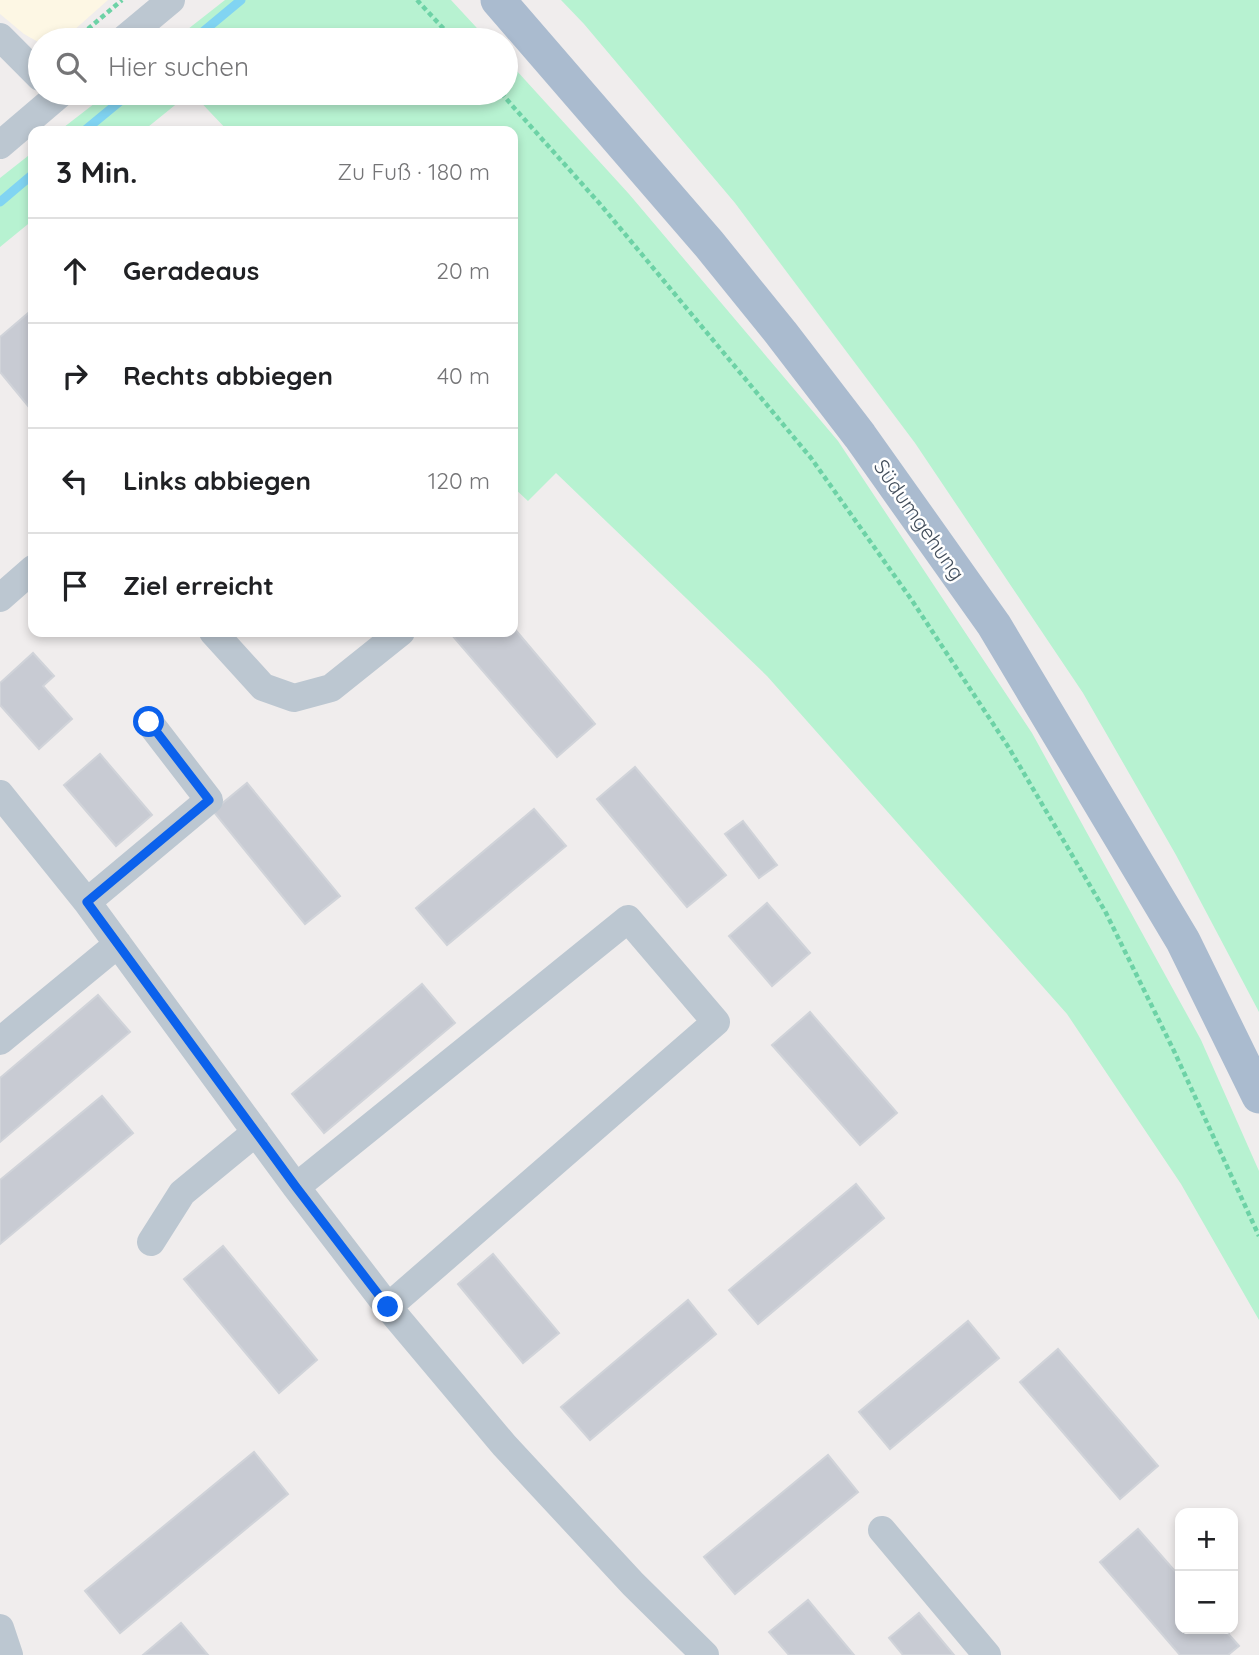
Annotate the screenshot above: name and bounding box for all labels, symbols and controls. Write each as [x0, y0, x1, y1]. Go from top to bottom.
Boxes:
search box [28, 28, 518, 105]
icon: search [52, 48, 90, 86]
text: Hier suchen [108, 50, 249, 83]
text: 3 Min. [56, 153, 138, 191]
text: Zu Fuß · 180 m [337, 157, 490, 186]
icon: ahead [56, 252, 94, 290]
text: Geradeaus [123, 254, 259, 287]
text: 20 m [436, 256, 490, 285]
icon: right [56, 357, 94, 395]
text: Rechts abbiegen [123, 359, 333, 392]
text: 40 m [437, 361, 490, 390]
street label: Südumgehung [869, 454, 971, 585]
icon: left [56, 462, 94, 500]
text: Links abbiegen [123, 464, 311, 497]
text: 120 m [428, 466, 490, 495]
icon: arrive [56, 567, 94, 605]
text: Ziel erreicht [123, 569, 274, 602]
route start [133, 706, 164, 737]
route end [372, 1291, 403, 1322]
map controls [1175, 1508, 1238, 1634]
button: + [1175, 1508, 1238, 1571]
button: − [1175, 1571, 1238, 1634]

